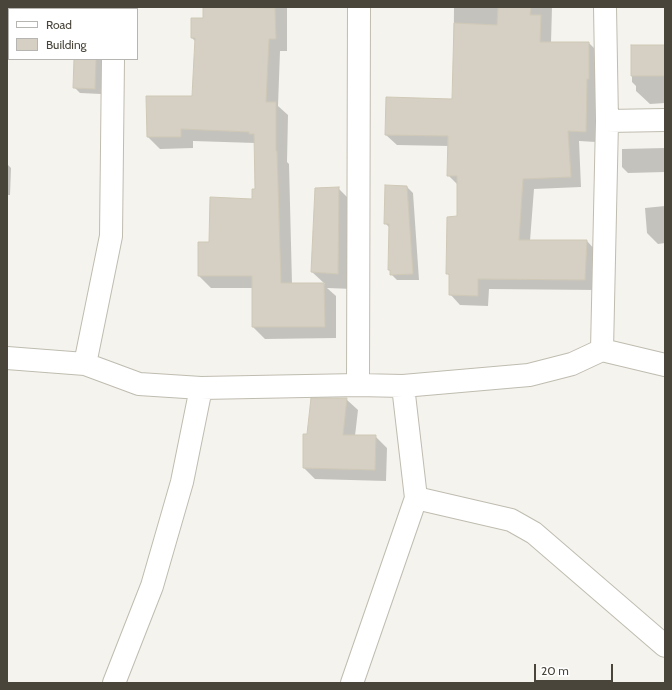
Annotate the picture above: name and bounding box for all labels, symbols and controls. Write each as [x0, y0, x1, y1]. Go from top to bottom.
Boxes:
legend [8, 8, 138, 60]
text: Road [46, 17, 72, 32]
text: Building [46, 37, 87, 52]
scale bar [536, 656, 615, 682]
text: 20 m [541, 663, 569, 678]

